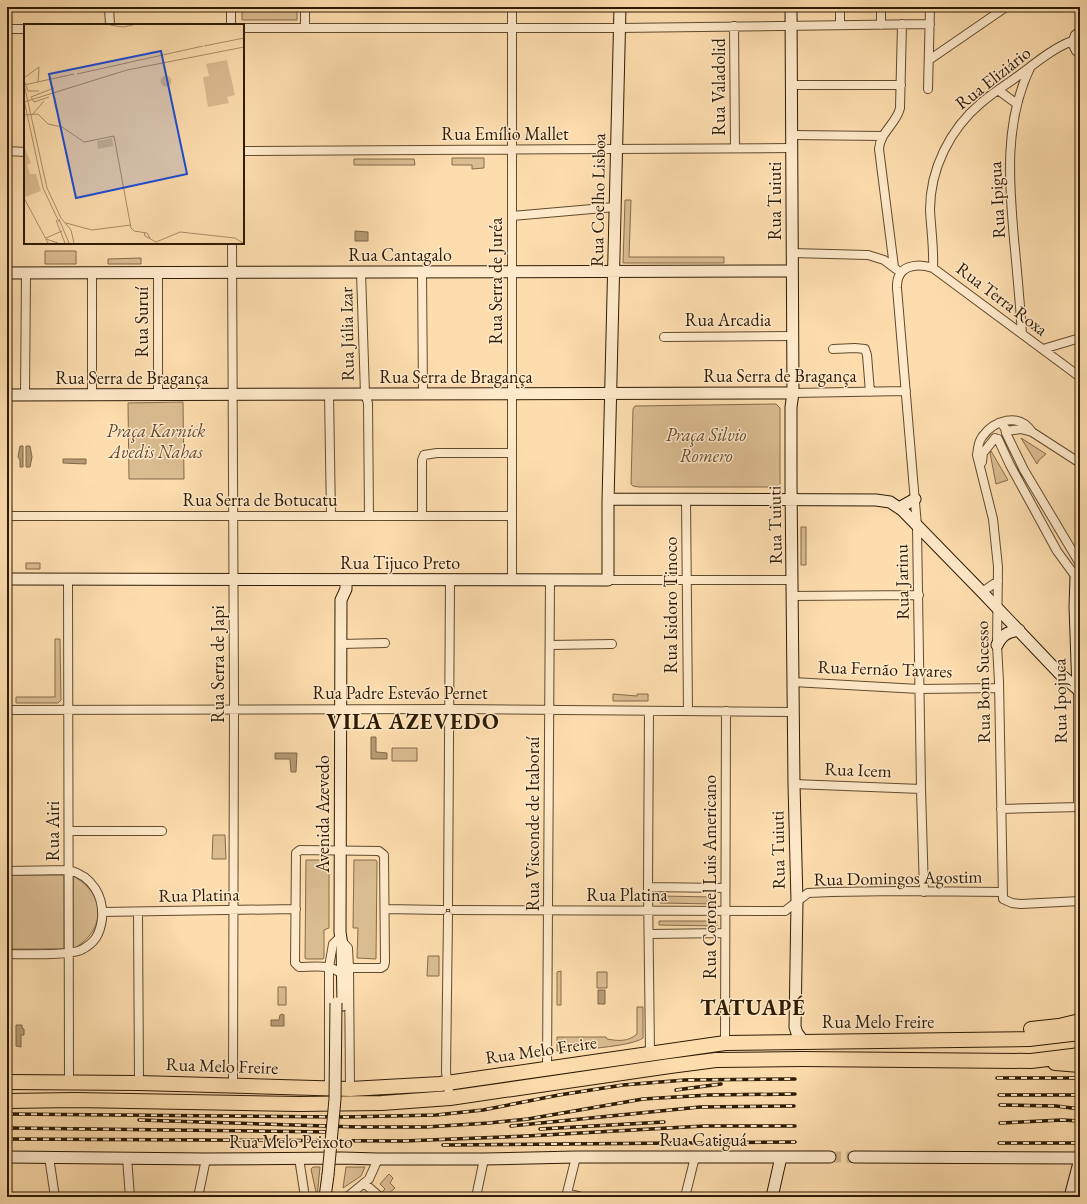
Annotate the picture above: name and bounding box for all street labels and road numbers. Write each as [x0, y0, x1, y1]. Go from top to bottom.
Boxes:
street label: Rua Valadolid [707, 37, 730, 136]
street label: Rua Eliziário [950, 41, 1035, 114]
street label: Rua Emílio Mallet [441, 122, 569, 145]
street label: Rua Coelho Lisboa [585, 132, 610, 267]
street label: Rua Ipigua [983, 160, 1010, 239]
street label: Rua Tuiuti [763, 161, 786, 240]
street label: Rua Serra de Juréa [484, 217, 507, 344]
street label: Rua Cantagalo [348, 243, 452, 266]
street label: Rua Terra Roxa [952, 257, 1053, 341]
street label: Rua Suruí [130, 286, 153, 357]
street label: Rua Júlia Izar [334, 287, 359, 381]
street label: Rua Arcadia [685, 308, 772, 331]
street label: Rua Serra de Bragança [703, 364, 858, 387]
street label: Rua Serra de Bragança [379, 365, 534, 388]
street label: Rua Serra de Bragança [55, 366, 210, 389]
street label: Rua Tuiuti [762, 485, 787, 565]
street label: Rua Serra de Botucatu [182, 488, 338, 511]
street label: Rua Isidoro Tinoco [659, 537, 682, 673]
street label: Rua Jarinu [889, 543, 914, 620]
street label: Rua Tijuco Preto [340, 551, 460, 574]
street label: Rua Serra de Japi [206, 604, 229, 723]
street label: Rua Bom Sucesso [970, 620, 995, 743]
street label: Rua Fernão Tavares [817, 655, 953, 682]
street label: Rua Ipojuca [1047, 657, 1072, 744]
street label: Rua Padre Estevão Pernet [312, 681, 488, 704]
street label: Rua Visconde de Itaboraí [521, 736, 544, 911]
street label: Avenida Azevedo [311, 755, 334, 874]
street label: Rua Icem [824, 757, 892, 782]
street label: Rua Coronel Luis Americano [698, 775, 721, 979]
street label: Rua Airi [41, 800, 64, 861]
street label: Rua Tuiuti [765, 810, 790, 890]
street label: Rua Domingos Agostim [813, 865, 983, 890]
street label: Rua Platina [158, 882, 241, 907]
street label: Rua Platina [586, 883, 668, 906]
street label: Rua Melo Freire [822, 1010, 934, 1033]
street label: Rua Melo Freire [484, 1030, 598, 1069]
street label: Rua Melo Freire [165, 1052, 279, 1079]
street label: Rua Catiguá [659, 1128, 748, 1151]
street label: Rua Melo Peixoto [229, 1130, 353, 1153]

